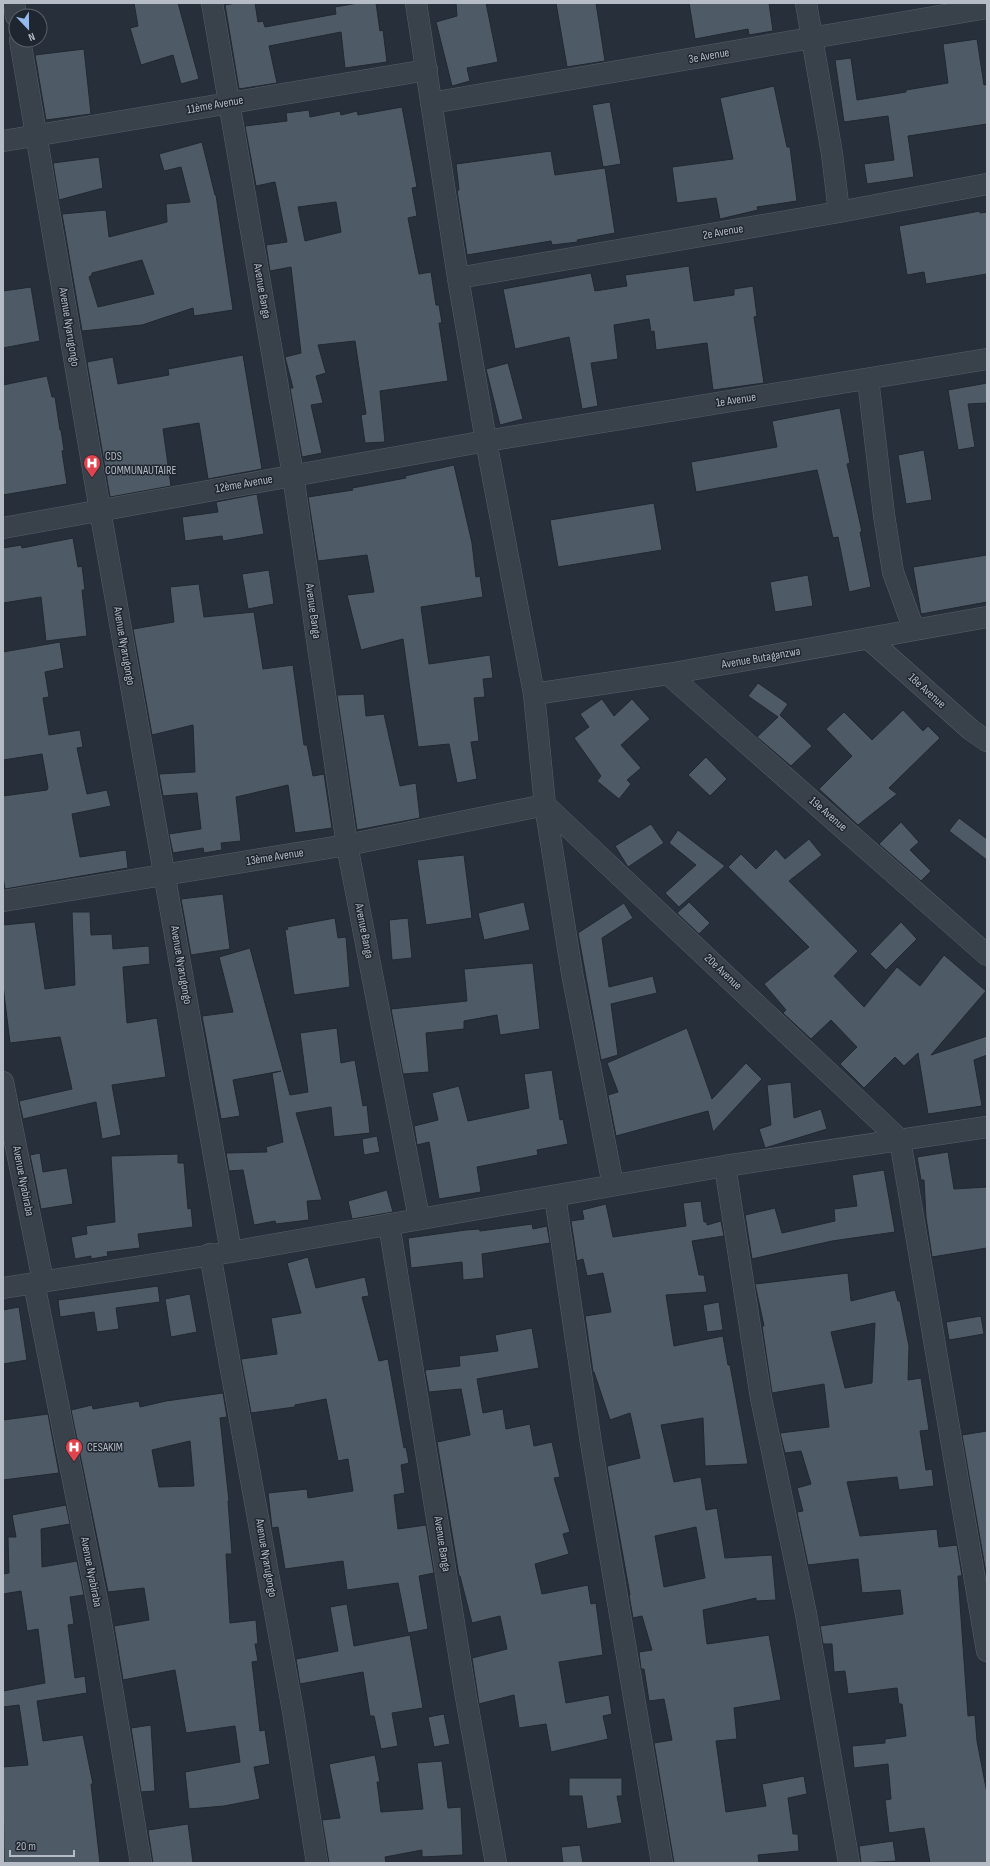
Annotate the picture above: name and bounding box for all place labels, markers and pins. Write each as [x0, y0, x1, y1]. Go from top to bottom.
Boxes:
place label: CDS COMMUNAUTAIRE [105, 449, 176, 478]
hospital icon: CDS COMMUNAUTAIRE [82, 453, 102, 478]
hospital icon: CESAKIM [64, 1437, 84, 1462]
place label: CESAKIM [87, 1440, 123, 1455]

